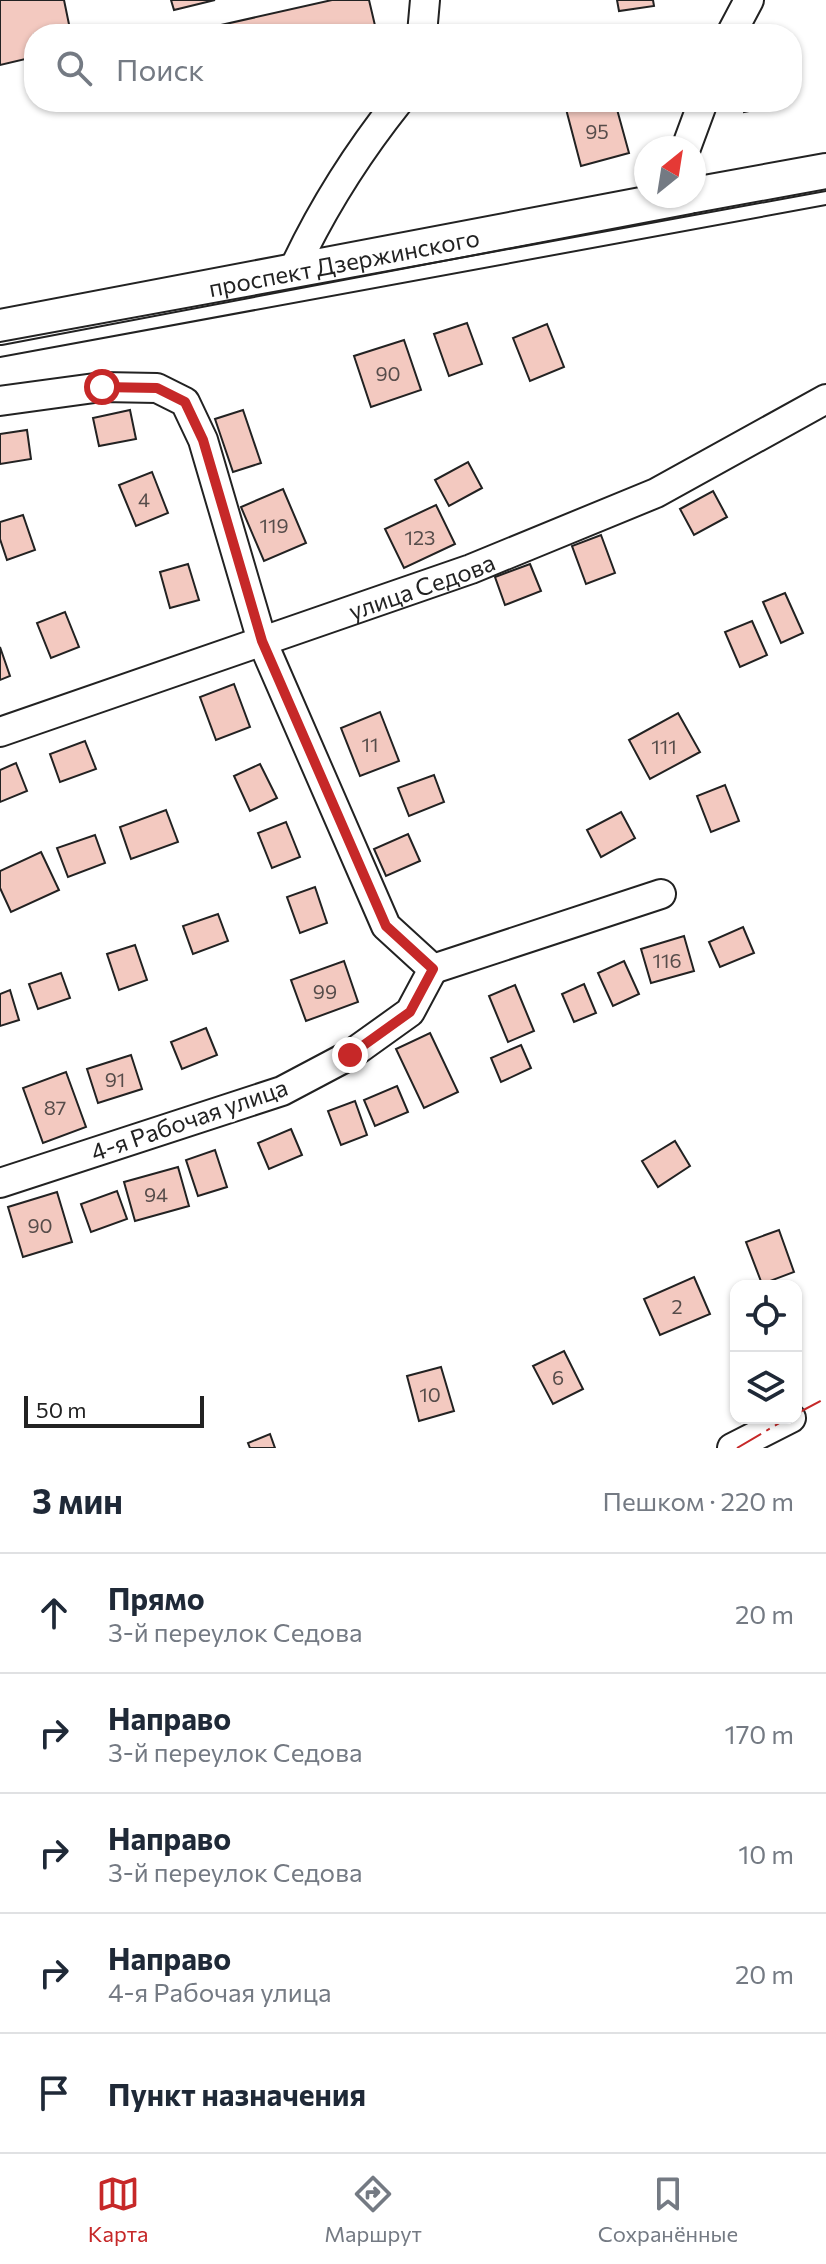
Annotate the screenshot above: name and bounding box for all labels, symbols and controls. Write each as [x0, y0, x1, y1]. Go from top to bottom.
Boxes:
search box [24, 24, 802, 112]
icon: search [52, 46, 96, 90]
text: Поиск [116, 50, 204, 87]
house number: 95 [585, 119, 609, 143]
north arrow [634, 136, 706, 208]
street label: проспект Дзержинского [206, 222, 482, 302]
house number: 90 [375, 361, 401, 385]
route start [84, 369, 120, 405]
house number: 4 [138, 487, 150, 511]
house number: 119 [259, 513, 289, 537]
house number: 123 [404, 525, 436, 549]
street label: улица Седова [344, 546, 499, 625]
house number: 11 [361, 732, 379, 756]
house number: 111 [651, 734, 677, 758]
house number: 116 [652, 948, 682, 972]
house number: 99 [313, 979, 337, 1003]
route end [332, 1037, 368, 1073]
house number: 91 [105, 1067, 125, 1091]
street label: 4-я Рабочая улица [87, 1072, 291, 1166]
house number: 87 [44, 1095, 66, 1119]
house number: 94 [144, 1182, 168, 1206]
house number: 90 [27, 1213, 53, 1237]
map controls [730, 1280, 802, 1424]
button: locate [730, 1280, 802, 1352]
house number: 2 [671, 1294, 683, 1318]
button: layers [730, 1352, 802, 1424]
house number: 6 [552, 1365, 564, 1389]
house number: 10 [419, 1382, 441, 1406]
scale bar [24, 1392, 204, 1428]
text: 50 m [36, 1396, 86, 1423]
text: 3 мин [32, 1479, 123, 1521]
text: Пешком · 220 m [603, 1485, 794, 1516]
text: Прямо [108, 1579, 205, 1616]
icon: ahead [32, 1591, 76, 1635]
text: 20 m [735, 1598, 794, 1629]
text: 3-й переулок Седова [108, 1616, 362, 1647]
text: Направо [108, 1699, 231, 1736]
icon: right [32, 1711, 76, 1755]
text: 170 m [725, 1718, 794, 1749]
text: 3-й переулок Седова [108, 1736, 362, 1767]
text: Направо [108, 1819, 231, 1856]
icon: right [32, 1831, 76, 1875]
text: 10 m [738, 1838, 794, 1869]
text: 3-й переулок Седова [108, 1856, 362, 1887]
text: Направо [108, 1939, 231, 1976]
icon: right [32, 1951, 76, 1995]
text: 20 m [735, 1958, 794, 1989]
text: 4-я Рабочая улица [108, 1976, 331, 2007]
icon: arrive [32, 2071, 76, 2115]
text: Пункт назначения [108, 2075, 366, 2112]
tab: Карта [88, 2172, 149, 2247]
tab: Маршрут [324, 2172, 422, 2247]
tab: Сохранённые [598, 2172, 738, 2247]

